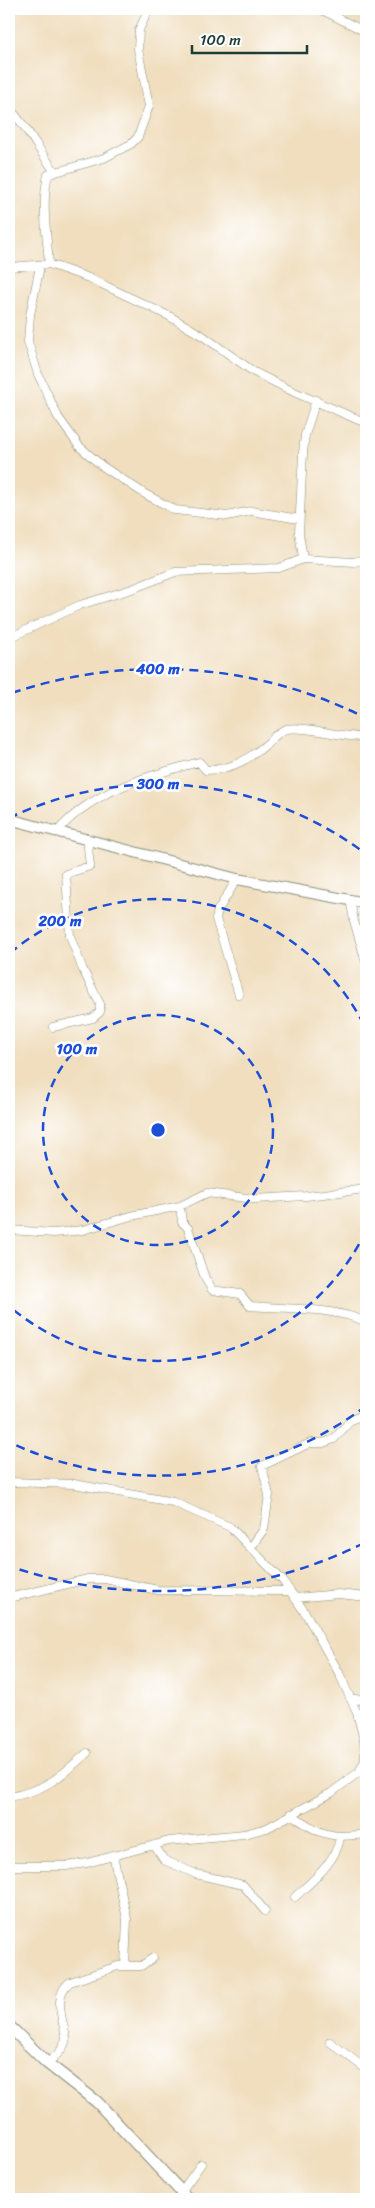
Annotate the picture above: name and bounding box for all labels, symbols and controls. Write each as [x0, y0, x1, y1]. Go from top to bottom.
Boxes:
scale bar [192, 22, 308, 54]
text: 100 m [200, 27, 241, 53]
text: 400 m [135, 656, 180, 682]
text: 300 m [136, 771, 180, 797]
text: 200 m [37, 908, 82, 934]
text: 100 m [57, 1036, 98, 1062]
centre of rings [149, 1121, 167, 1139]

